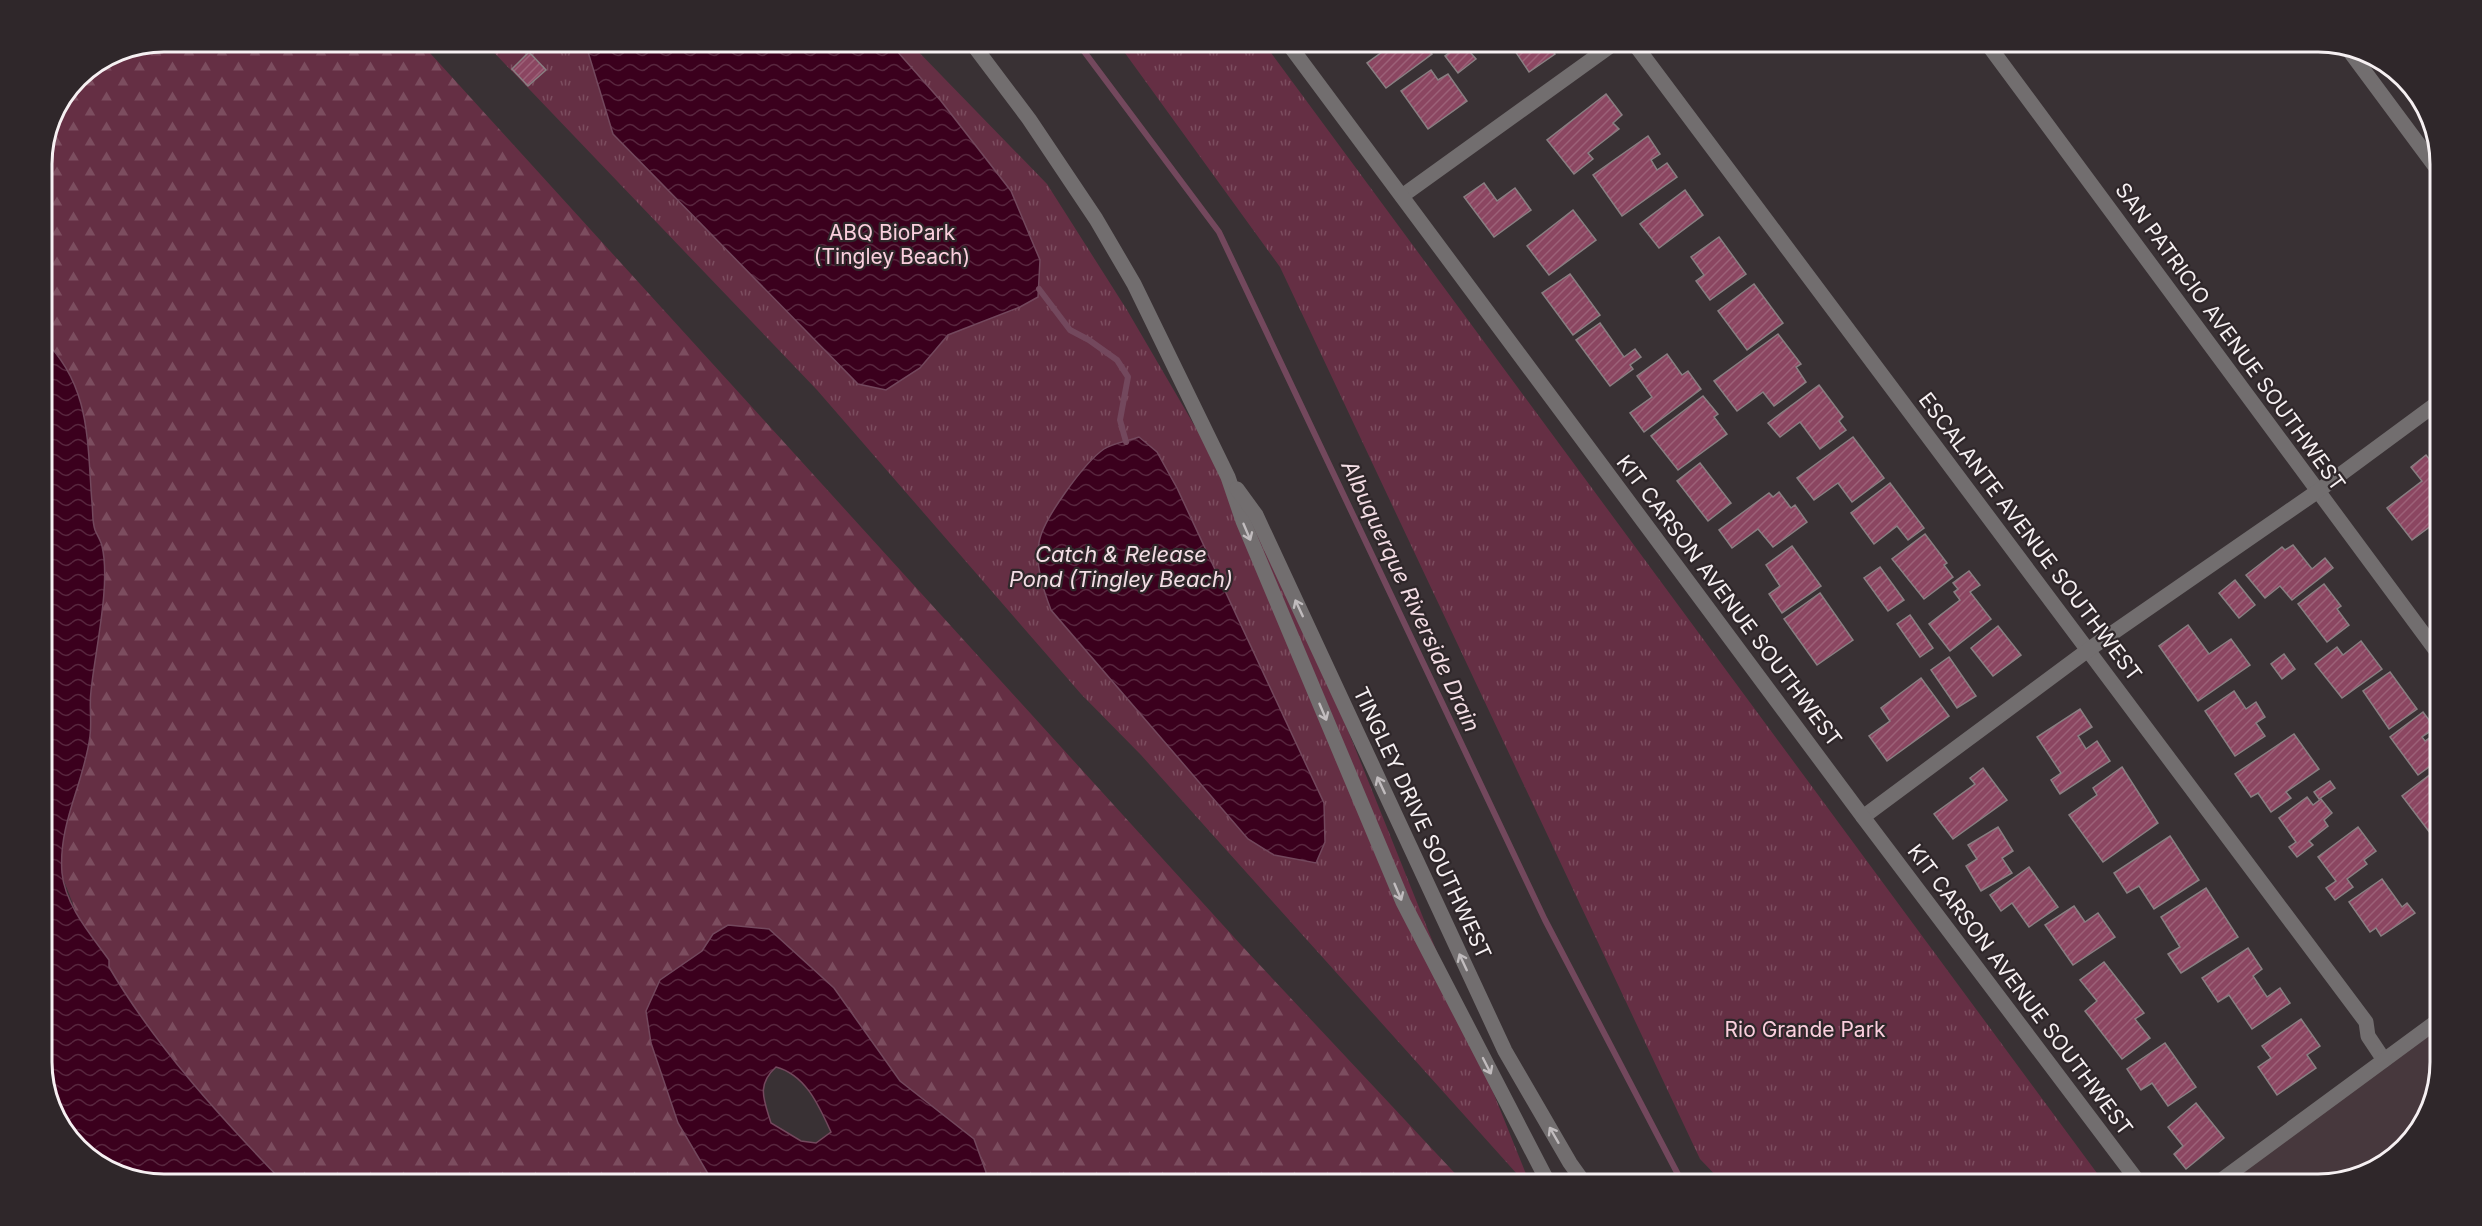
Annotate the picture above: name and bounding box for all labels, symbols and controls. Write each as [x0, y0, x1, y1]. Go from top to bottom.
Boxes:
street label: SAN PATRICIO AVENUE SOUTHWEST [2110, 178, 2351, 496]
park label: ABQ BioPark (Tingley Beach) [814, 220, 970, 269]
street label: ESCALANTE AVENUE SOUTHWEST [1914, 388, 2147, 686]
street label: KIT CARSON AVENUE SOUTHWEST [1612, 450, 1847, 751]
water label: Albuquerque Riverside Drain [1336, 455, 1485, 736]
one-way arrow [1243, 523, 1254, 541]
water label: Catch & Release Pond (Tingley Beach) [1009, 541, 1233, 592]
one-way arrow [1293, 600, 1305, 618]
street label: TINGLEY DRIVE SOUTHWEST [1348, 683, 1497, 963]
one-way arrow [1318, 702, 1329, 721]
one-way arrow [1374, 777, 1386, 795]
street label: KIT CARSON AVENUE SOUTHWEST [1903, 839, 2138, 1140]
one-way arrow [1393, 882, 1404, 901]
one-way arrow [1457, 954, 1469, 972]
park label: Rio Grande Park [1725, 1017, 1886, 1042]
one-way arrow [1482, 1056, 1493, 1074]
one-way arrow [1547, 1127, 1559, 1144]

